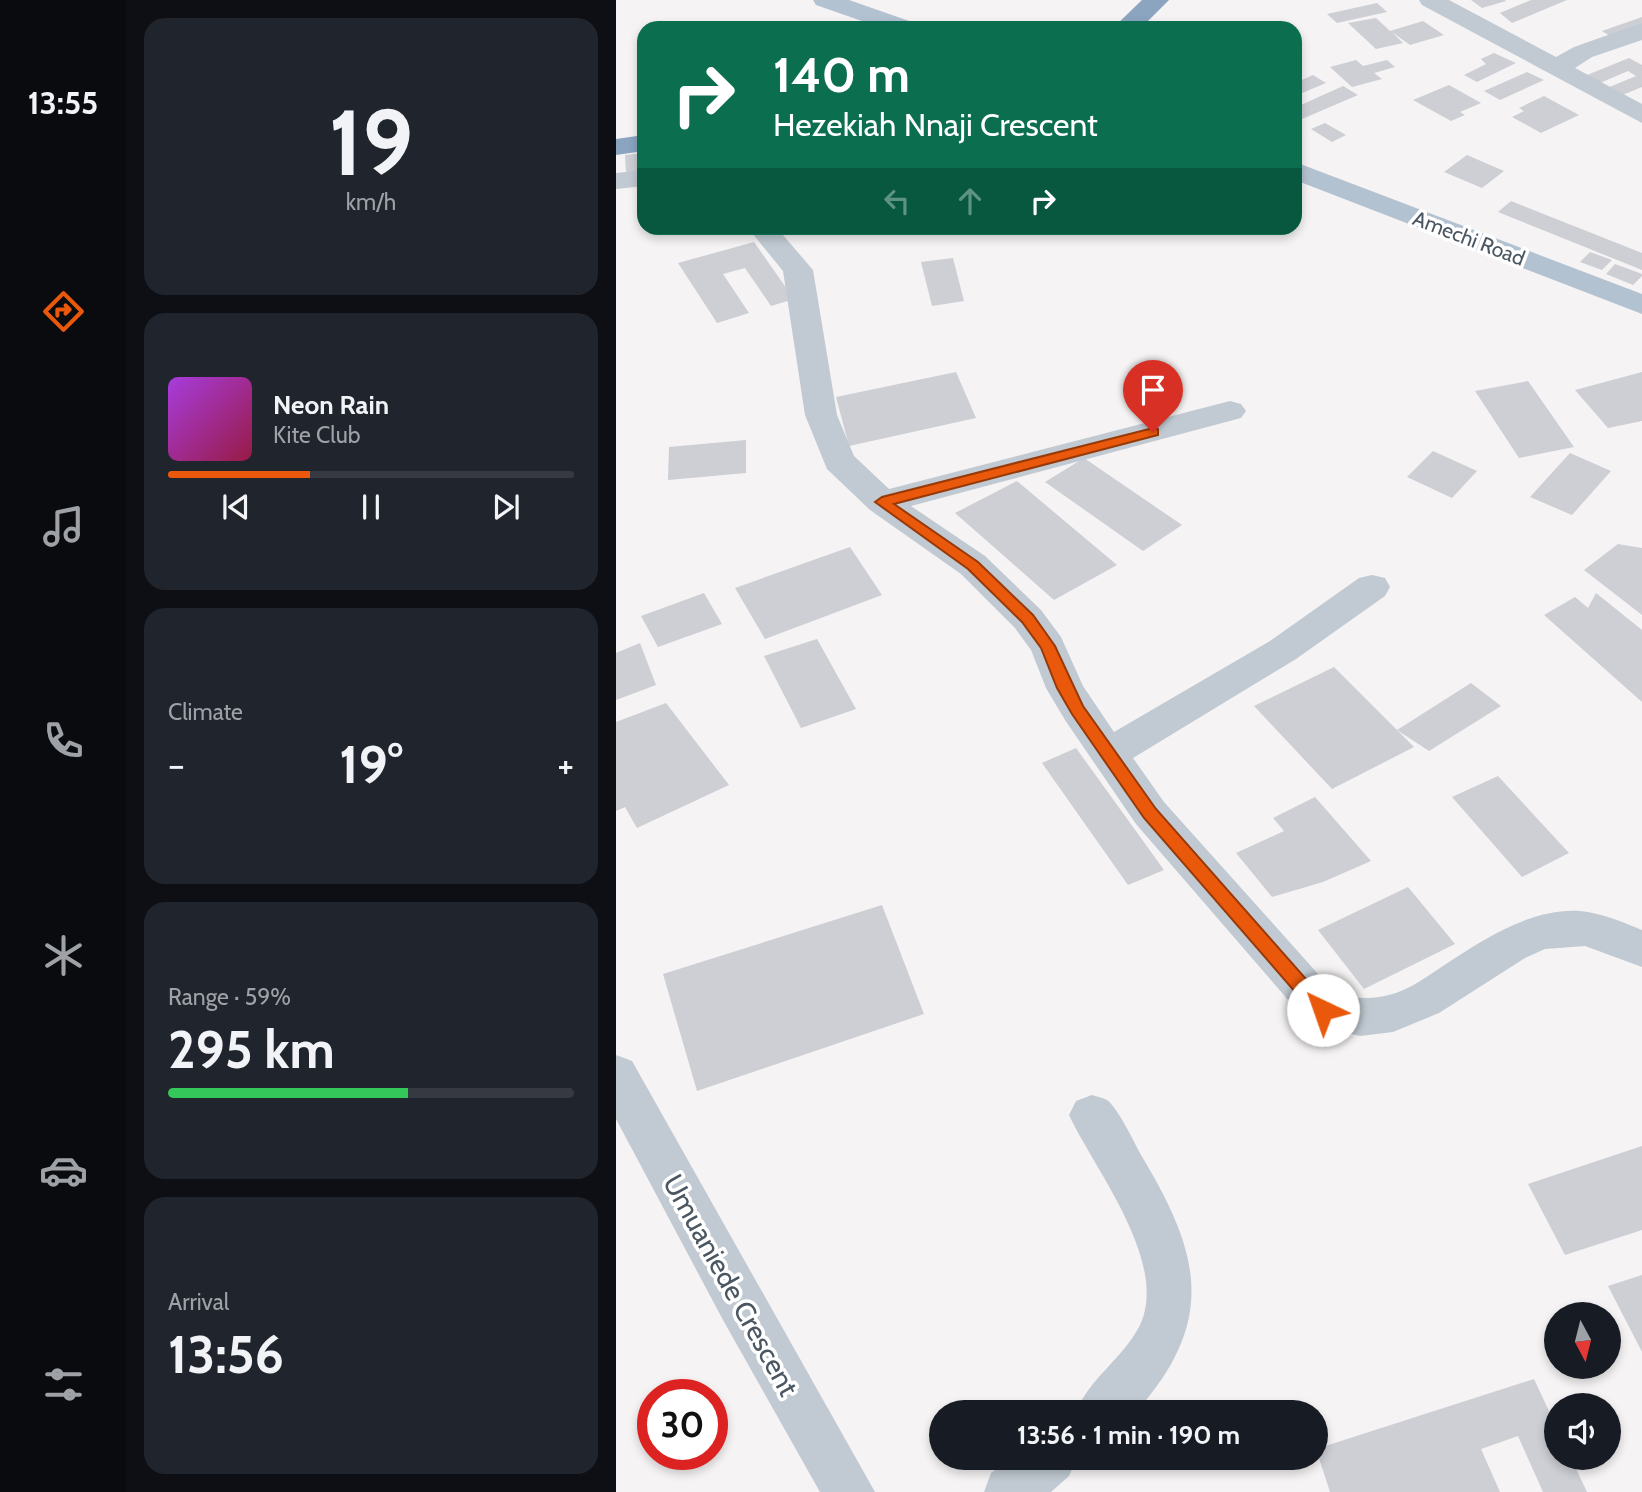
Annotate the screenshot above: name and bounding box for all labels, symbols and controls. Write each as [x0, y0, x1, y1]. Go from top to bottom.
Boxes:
text: 140 m [773, 45, 910, 104]
icon: right [658, 49, 749, 140]
text: 13:55 [28, 83, 98, 122]
text: 19 [329, 87, 413, 198]
text: Hezekiah Nnaji Crescent [773, 105, 1098, 144]
icon: left [878, 182, 916, 220]
icon: ahead [951, 182, 989, 220]
icon: right [1024, 182, 1062, 220]
text: km/h [346, 188, 396, 216]
street label: Amechi Road [1410, 205, 1528, 271]
icon: directions [39, 287, 88, 336]
pin [1123, 360, 1183, 432]
icon: arrive [1134, 371, 1172, 409]
text: Neon Rain [273, 389, 389, 421]
text: Kite Club [273, 421, 360, 449]
icon: previous [217, 488, 255, 526]
icon: pause [352, 488, 390, 526]
icon: next [487, 488, 525, 526]
icon: music [39, 502, 88, 551]
text: Climate [168, 698, 243, 726]
icon: phone [39, 716, 88, 765]
text: 19° [339, 733, 403, 796]
text: − [168, 741, 185, 788]
text: + [557, 741, 574, 788]
icon: climate [39, 931, 88, 980]
position arrow [1286, 973, 1360, 1047]
text: Range · 59% [168, 983, 291, 1011]
text: 295 km [168, 1018, 335, 1081]
icon: car [39, 1146, 88, 1195]
street label: Umuaniede Crescent [656, 1168, 806, 1402]
text: Arrival [168, 1288, 229, 1316]
north arrow [1544, 1302, 1620, 1379]
map controls [1544, 1302, 1621, 1470]
text: 13:56 [168, 1323, 284, 1386]
icon: filters [39, 1360, 88, 1409]
speed limit sign: 30 [637, 1379, 728, 1470]
button: sound [1544, 1393, 1621, 1470]
text: 13:56 · 1 min · 190 m [1017, 1419, 1240, 1451]

